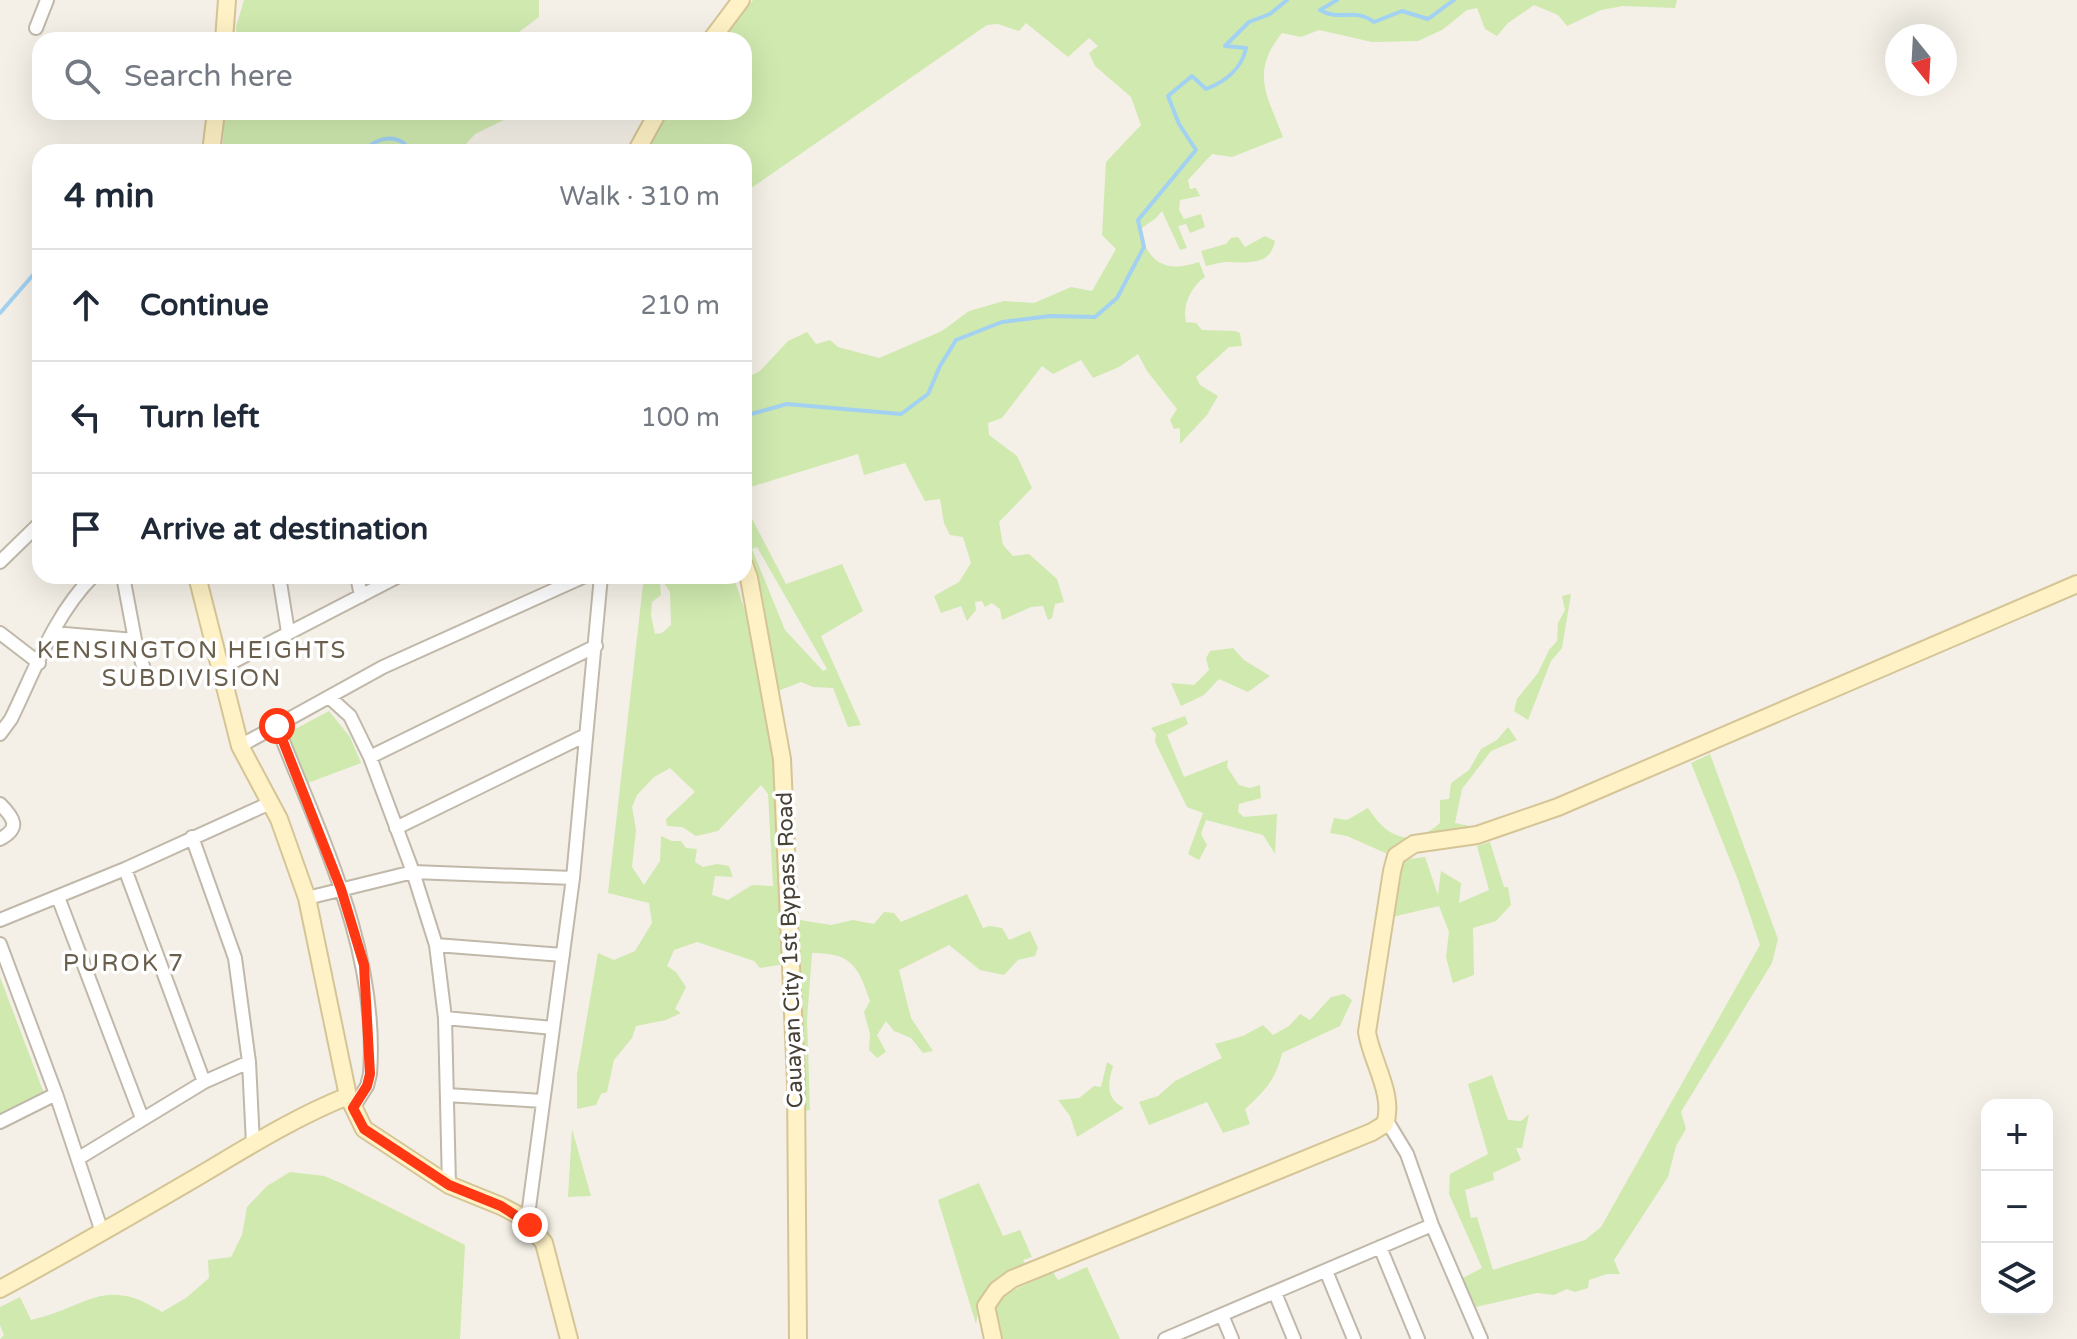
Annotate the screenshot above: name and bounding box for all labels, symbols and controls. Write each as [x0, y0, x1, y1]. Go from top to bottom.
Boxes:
north arrow [1885, 24, 1957, 96]
search box [32, 32, 752, 120]
icon: search [60, 54, 104, 98]
text: Search here [124, 58, 293, 95]
text: 4 min [64, 176, 155, 217]
text: Walk · 310 m [560, 181, 720, 212]
icon: ahead [64, 283, 108, 327]
text: Continue [140, 287, 269, 324]
text: 210 m [640, 290, 720, 321]
icon: left [64, 395, 108, 439]
text: Turn left [140, 399, 259, 436]
text: 100 m [640, 402, 720, 433]
icon: arrive [64, 507, 108, 551]
text: Arrive at destination [140, 511, 428, 548]
district label: KENSINGTON HEIGHTS SUBDIVISION [37, 636, 347, 693]
route start [259, 708, 295, 744]
street label: Cauayan City 1st Bypass Road [771, 791, 809, 1109]
district label: PUROK 7 [63, 949, 185, 978]
map controls [1981, 1099, 2053, 1315]
button: + [1981, 1099, 2053, 1171]
button: − [1981, 1171, 2053, 1243]
route end [512, 1207, 548, 1243]
button: layers [1981, 1243, 2053, 1315]

